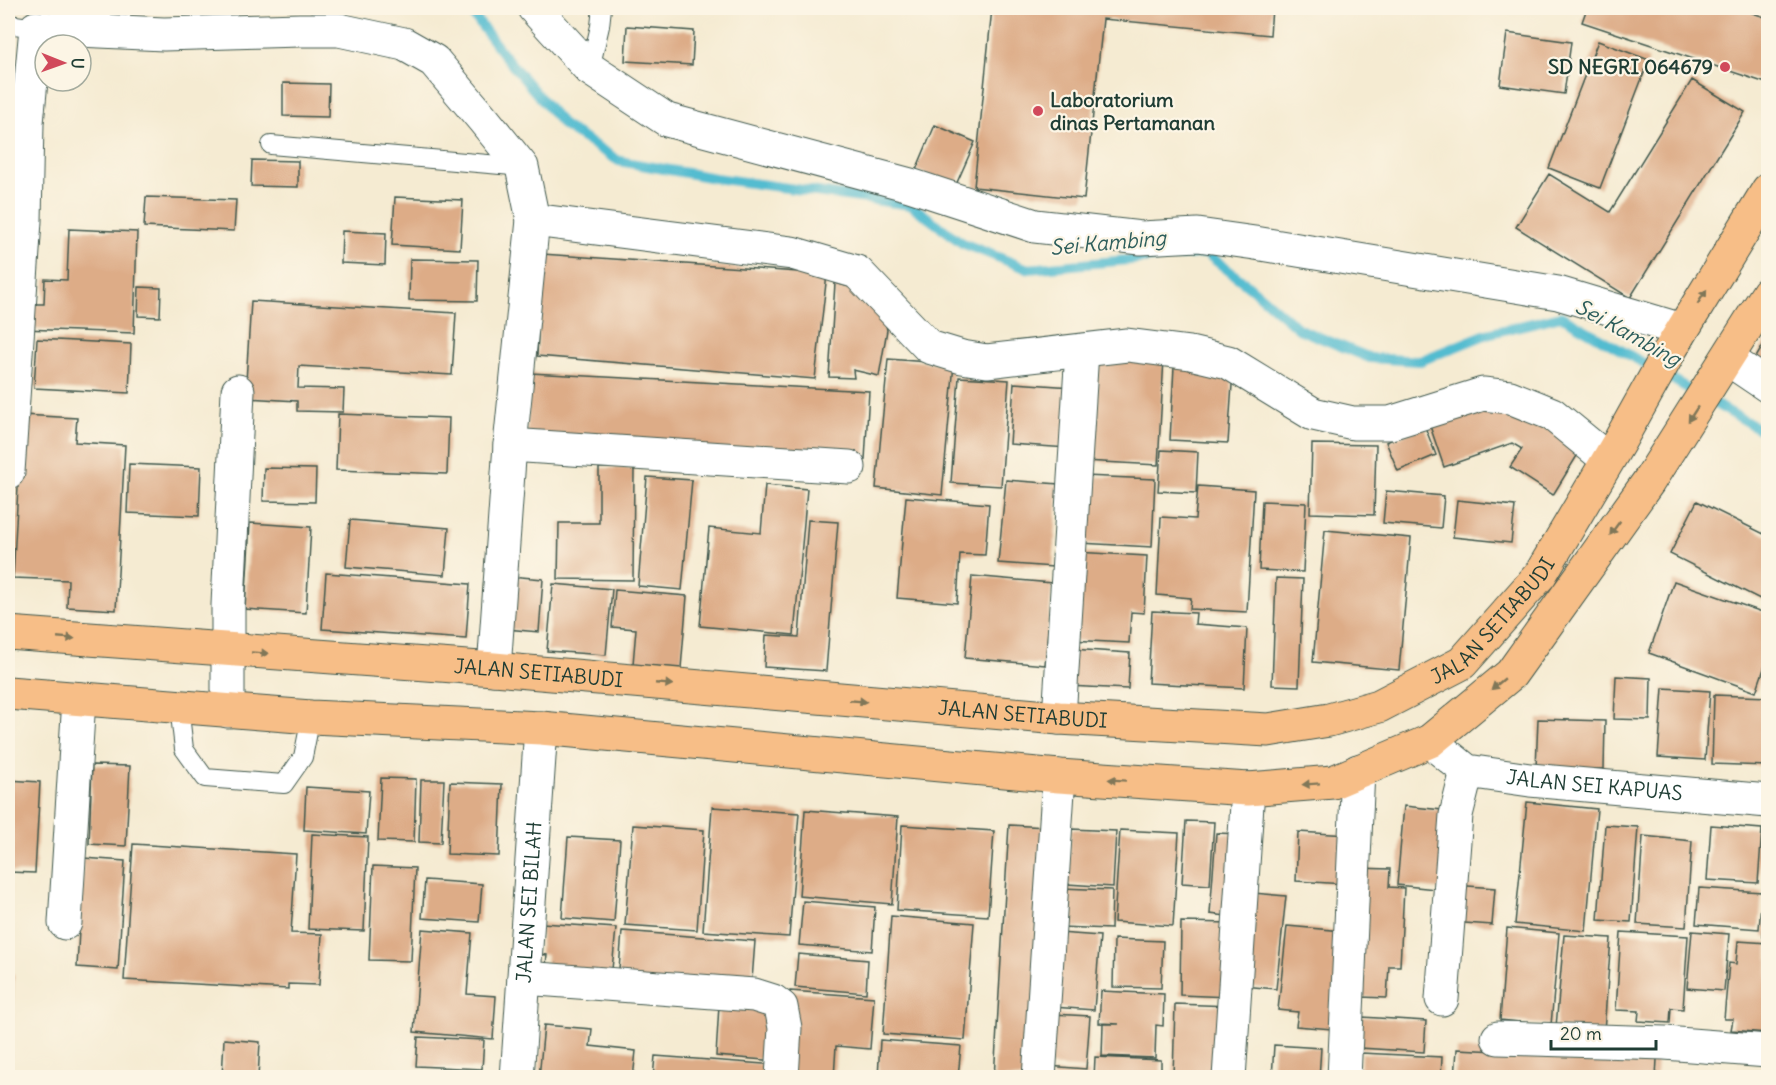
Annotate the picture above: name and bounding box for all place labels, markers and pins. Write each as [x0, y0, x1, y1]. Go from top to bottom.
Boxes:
place label: SD NEGRI 064679 [1548, 54, 1713, 79]
marker: SD NEGRI 064679 [1718, 60, 1732, 74]
place label: Laboratorium dinas Pertamanan [1050, 87, 1215, 135]
marker: Laboratorium dinas Pertamanan [1031, 104, 1045, 118]

